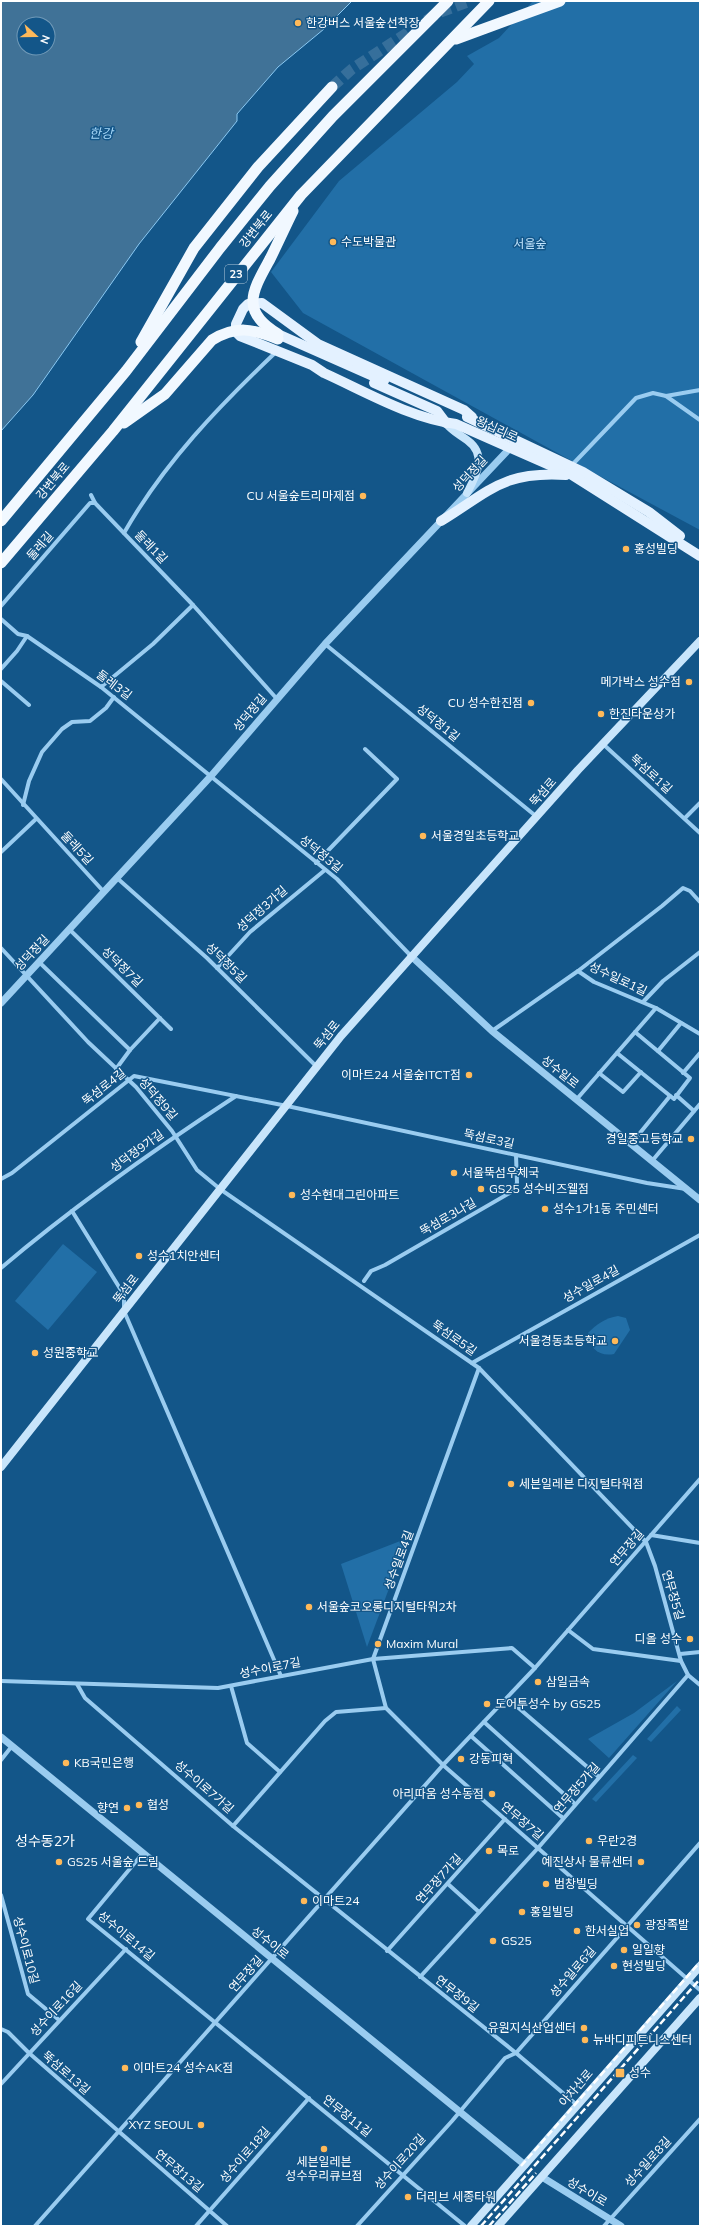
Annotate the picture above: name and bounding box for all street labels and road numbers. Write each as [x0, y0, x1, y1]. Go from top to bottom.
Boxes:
street label: 강변북로 [236, 207, 275, 251]
road number: 23 [225, 265, 247, 283]
street label: 왕십리로 [474, 413, 520, 444]
street label: 성덕정길 [449, 452, 490, 495]
street label: 강변북로 [33, 459, 73, 502]
street label: 둘레1길 [132, 527, 171, 566]
street label: 둘레길 [23, 528, 56, 563]
street label: 둘레3길 [94, 666, 135, 703]
street label: 성덕정길 [230, 691, 270, 734]
street label: 성덕정1길 [414, 701, 463, 745]
street label: 뚝섬로1길 [627, 751, 675, 796]
street label: 뚝섬로 [526, 774, 559, 809]
street label: 둘레5길 [58, 828, 97, 868]
street label: 성덕정3길 [297, 832, 346, 876]
street label: 성덕정3가길 [233, 882, 290, 935]
street label: 성덕정길 [11, 931, 52, 974]
street label: 성덕정5길 [203, 939, 250, 986]
street label: 성덕정7길 [99, 943, 146, 990]
street label: 성수일로1길 [587, 959, 650, 999]
street label: 뚝섬로 [310, 1017, 343, 1052]
street label: 성수일로 [538, 1052, 582, 1091]
street label: 뚝섬로4길 [79, 1065, 129, 1108]
street label: 성덕정9길 [136, 1074, 181, 1123]
street label: 성덕정9가길 [107, 1126, 166, 1175]
street label: 뚝섬로3길 [462, 1126, 516, 1151]
street label: 뚝섬로3나길 [417, 1194, 479, 1239]
street label: 성수일로4길 [560, 1262, 622, 1305]
street label: 뚝섬로 [109, 1271, 142, 1306]
street label: 뚝섬로5길 [429, 1317, 480, 1358]
street label: 연무장길 [606, 1526, 647, 1569]
street label: 성수일로4길 [381, 1528, 416, 1592]
street label: 연무장5길 [659, 1568, 688, 1622]
street label: 성수이로7길 [238, 1654, 302, 1681]
street label: 성수이로7가길 [172, 1757, 237, 1816]
street label: 연무장5가길 [550, 1759, 603, 1816]
street label: 연무장7길 [498, 1798, 547, 1843]
street label: 연무장7가길 [412, 1850, 465, 1907]
street label: 성수이로14길 [95, 1907, 158, 1964]
street label: 성수이로10길 [10, 1914, 43, 1985]
street label: 성수이로 [248, 1923, 292, 1962]
street label: 성수일로6길 [546, 1943, 599, 2000]
street label: 연무장길 [225, 1952, 266, 1995]
street label: 연무장9길 [432, 1972, 482, 2015]
street label: 성수이로16길 [26, 1978, 85, 2039]
street label: 뚝섬로13길 [39, 2048, 93, 2097]
street label: 아차산로 [555, 2066, 596, 2109]
street label: 연무장11길 [320, 2091, 375, 2140]
street label: 성수이로18길 [216, 2123, 273, 2186]
street label: 성수이로20길 [371, 2131, 428, 2193]
street label: 성수일로8길 [621, 2133, 674, 2190]
street label: 연무장13길 [152, 2146, 207, 2195]
street label: 성수이로 [564, 2174, 610, 2209]

